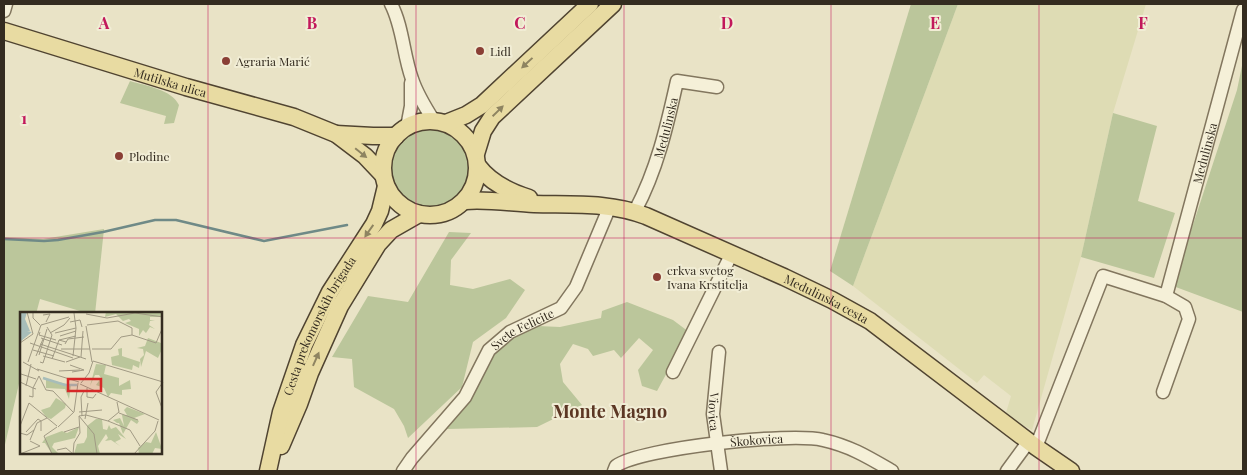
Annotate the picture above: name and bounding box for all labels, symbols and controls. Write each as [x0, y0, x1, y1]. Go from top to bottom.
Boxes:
text: A [98, 12, 110, 33]
text: B [307, 12, 318, 33]
text: C [514, 12, 526, 33]
text: D [721, 12, 733, 33]
text: E [930, 12, 940, 33]
text: F [1138, 12, 1148, 33]
place label: Lidl [490, 43, 512, 59]
marker: Lidl [474, 45, 486, 57]
place label: Agraria Marić [235, 53, 310, 69]
marker: Agraria Marić [220, 55, 232, 67]
one-way arrow [521, 57, 533, 69]
street label: Mutilska ulica [132, 63, 208, 100]
street label: Medulinska [650, 96, 681, 160]
one-way arrow [492, 105, 504, 117]
text: 1 [21, 107, 27, 128]
street label: Medulinska [1189, 121, 1220, 185]
place label: Plodine [129, 148, 170, 164]
one-way arrow [354, 148, 367, 159]
marker: Plodine [113, 150, 125, 162]
one-way arrow [364, 224, 374, 238]
street label: Cesta prekomorskih brigada [279, 253, 359, 397]
place label: crkva svetog Ivana Krstitelja [667, 262, 748, 292]
street label: Medulinska cesta [782, 270, 872, 327]
marker: crkva svetog Ivana Krstitelja [651, 271, 663, 283]
street label: Svete Felicite [487, 305, 556, 353]
inset map [20, 312, 162, 455]
one-way arrow [312, 352, 320, 366]
street label: Viovica [705, 391, 723, 432]
district label: Monte Magno [553, 399, 667, 423]
street label: Škokovica [729, 430, 783, 450]

